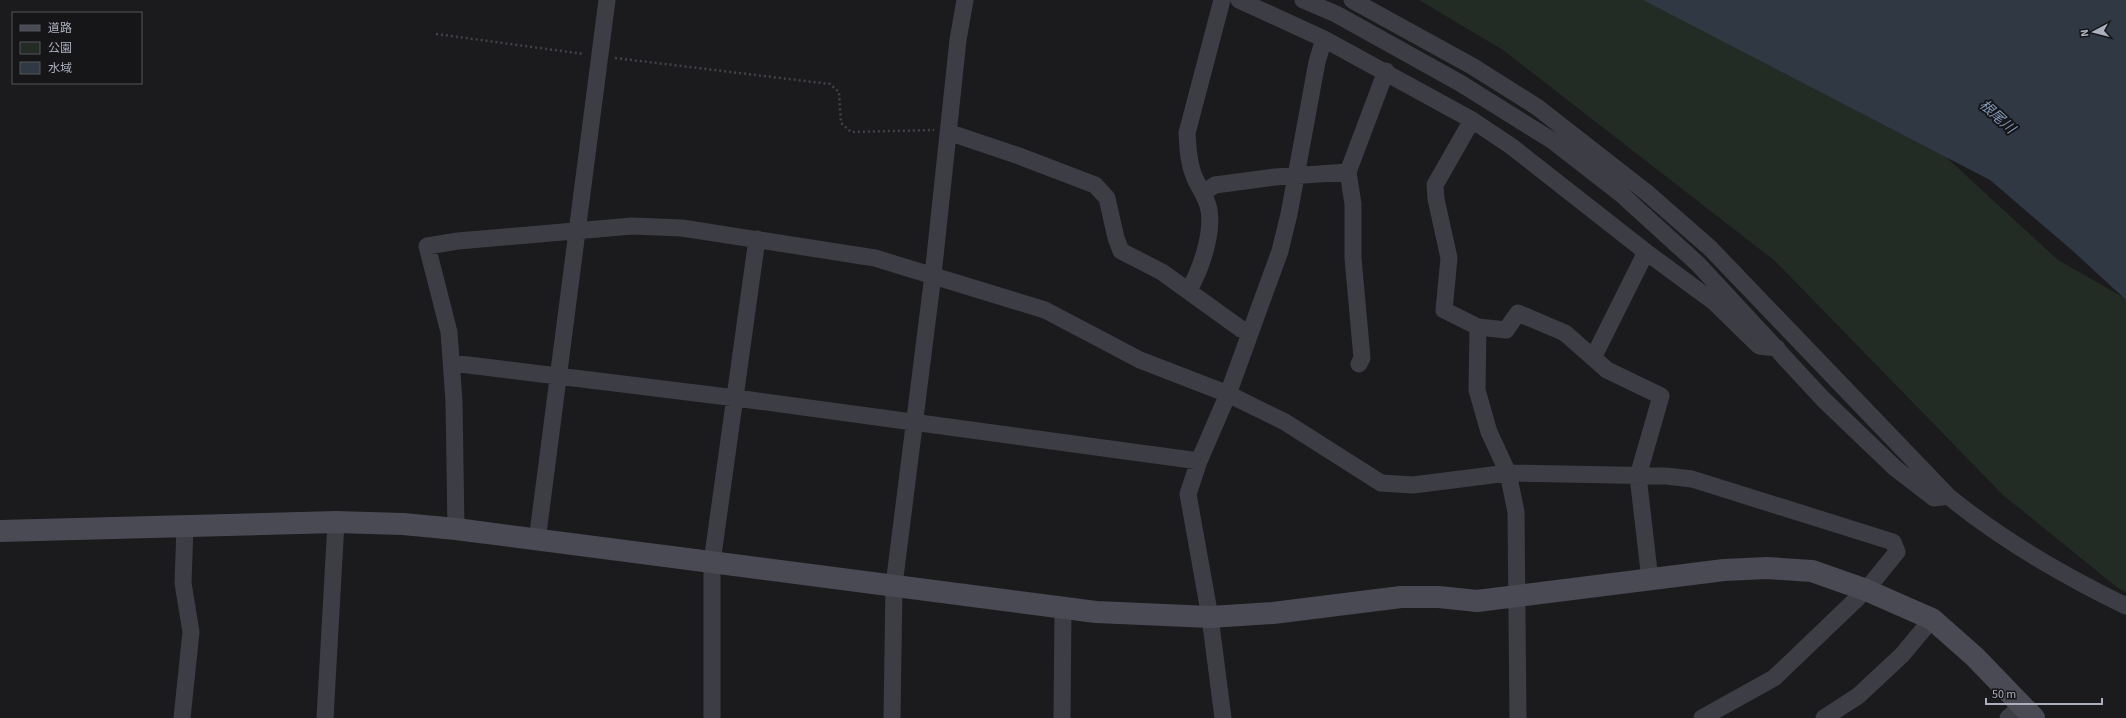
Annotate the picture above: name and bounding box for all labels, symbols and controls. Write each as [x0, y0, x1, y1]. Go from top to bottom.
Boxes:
legend [12, 12, 142, 84]
north arrow [2074, 12, 2114, 52]
text: 道路 [48, 20, 72, 37]
text: N [2077, 29, 2092, 38]
text: 公園 [48, 40, 72, 57]
text: 水域 [48, 60, 72, 77]
water label: 根尾川 [1975, 96, 2021, 140]
scale bar [1986, 680, 2102, 706]
text: 50 m [1992, 686, 2016, 703]

